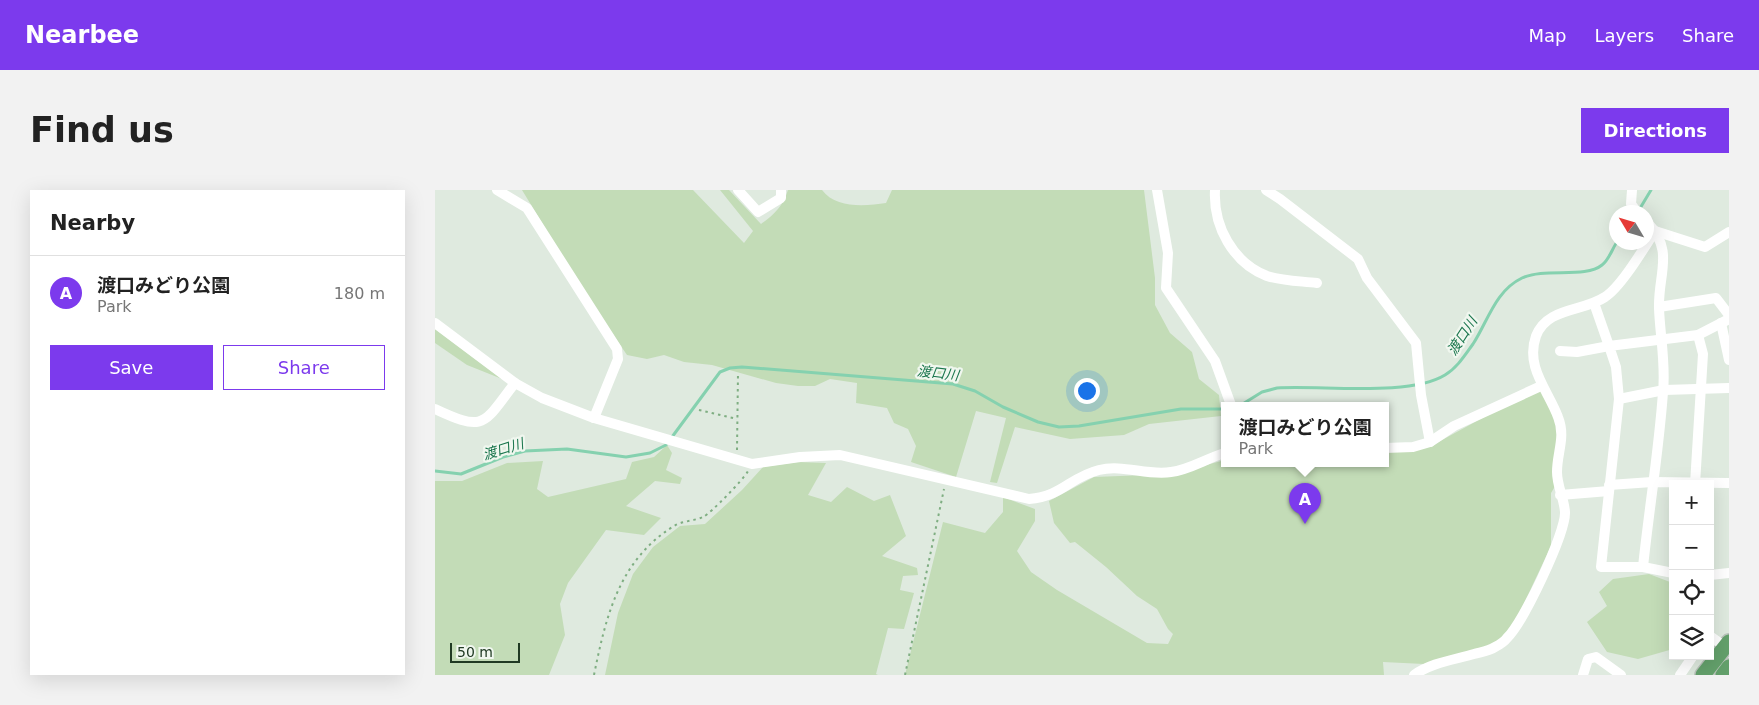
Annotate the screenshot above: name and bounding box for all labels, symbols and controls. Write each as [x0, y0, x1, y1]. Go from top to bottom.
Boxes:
text: Nearbee [25, 21, 139, 49]
text: Map [1528, 25, 1566, 46]
text: Layers [1594, 25, 1654, 46]
text: Share [1682, 25, 1734, 46]
button: Directions [1581, 108, 1729, 153]
text: Find us [30, 110, 174, 150]
north arrow [1609, 205, 1654, 250]
text: Nearby [50, 211, 135, 235]
text: 渡口みどり公園 [97, 274, 230, 296]
text: A [60, 284, 72, 303]
text: 180 m [334, 284, 385, 303]
text: Park [97, 297, 132, 316]
water label: 渡口川 [1444, 312, 1481, 358]
button: Save [50, 345, 213, 390]
button: Share [223, 345, 385, 390]
water label: 渡口川 [916, 363, 962, 384]
your location [1074, 378, 1100, 404]
popup [1221, 402, 1389, 467]
text: 渡口みどり公園 [1238, 416, 1372, 438]
water label: 渡口川 [481, 435, 527, 463]
text: Park [1238, 439, 1273, 458]
map controls [1669, 480, 1714, 660]
button: + [1669, 480, 1714, 525]
pin: A [1289, 483, 1321, 524]
button: − [1669, 525, 1714, 570]
button: locate [1669, 570, 1714, 615]
button: layers [1669, 615, 1714, 660]
scale bar [450, 640, 520, 663]
text: 50 m [457, 644, 493, 660]

